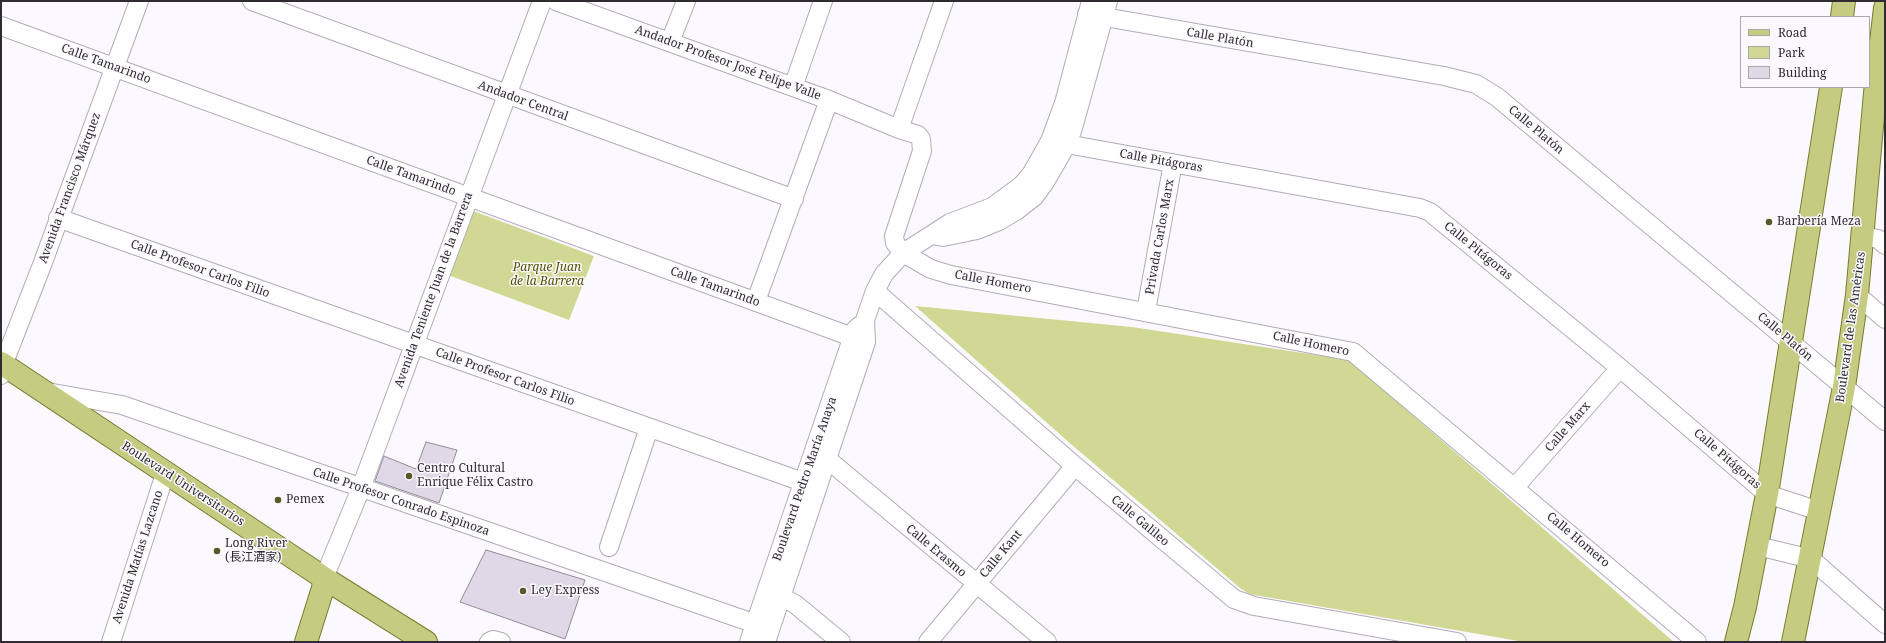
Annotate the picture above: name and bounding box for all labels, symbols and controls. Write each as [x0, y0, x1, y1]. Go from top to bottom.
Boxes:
legend [1740, 16, 1870, 88]
street label: Andador Profesor José Felipe Valle [633, 23, 823, 103]
text: Road [1778, 24, 1807, 41]
street label: Calle Platón [1185, 25, 1255, 51]
street label: Calle Tamarindo [59, 41, 153, 87]
text: Park [1778, 44, 1805, 61]
text: Building [1778, 64, 1826, 81]
street label: Andador Central [476, 78, 570, 124]
street label: Calle Platón [1505, 103, 1567, 157]
street label: Avenida Francisco Márquez [36, 111, 104, 265]
street label: Calle Pitágoras [1118, 147, 1204, 175]
street label: Calle Tamarindo [364, 153, 458, 199]
street label: Privada Carlos Marx [1143, 178, 1177, 296]
street label: Avenida Teniente Juan de la Barrera [392, 190, 476, 390]
place label: Barbería Meza [1777, 215, 1861, 229]
marker: Barbería Meza [1764, 217, 1774, 227]
street label: Calle Pitágoras [1441, 219, 1515, 283]
street label: Calle Profesor Carlos Filio [128, 237, 272, 301]
street label: Boulevard de las Américas [1833, 251, 1869, 403]
park label: Parque Juan de la Barrera [510, 261, 584, 289]
street label: Calle Tamarindo [668, 264, 762, 310]
street label: Calle Homero [953, 268, 1033, 296]
street label: Calle Platón [1754, 310, 1816, 364]
street label: Calle Homero [1271, 329, 1351, 359]
street label: Calle Profesor Carlos Filio [433, 345, 577, 409]
street label: Boulevard Pedro María Anaya [770, 395, 840, 563]
street label: Calle Marx [1542, 399, 1594, 455]
street label: Calle Pitágoras [1691, 426, 1763, 492]
street label: Boulevard Universitarios [119, 439, 247, 529]
place label: Centro Cultural Enrique Félix Castro [417, 462, 533, 490]
street label: Calle Profesor Conrado Espinoza [311, 465, 491, 539]
marker: Centro Cultural Enrique Félix Castro [404, 471, 414, 481]
street label: Avenida Matías Lazcano [110, 489, 166, 625]
place label: Pemex [286, 493, 324, 507]
street label: Calle Galileo [1108, 493, 1172, 549]
marker: Pemex [273, 495, 283, 505]
street label: Calle Homero [1544, 509, 1612, 571]
street label: Calle Erasmo [903, 522, 969, 580]
street label: Calle Kant [977, 527, 1025, 581]
place label: Long River (長江酒家) [225, 537, 287, 565]
marker: Long River (長江酒家) [212, 546, 222, 556]
place label: Ley Express [531, 584, 599, 598]
marker: Ley Express [518, 586, 528, 596]

